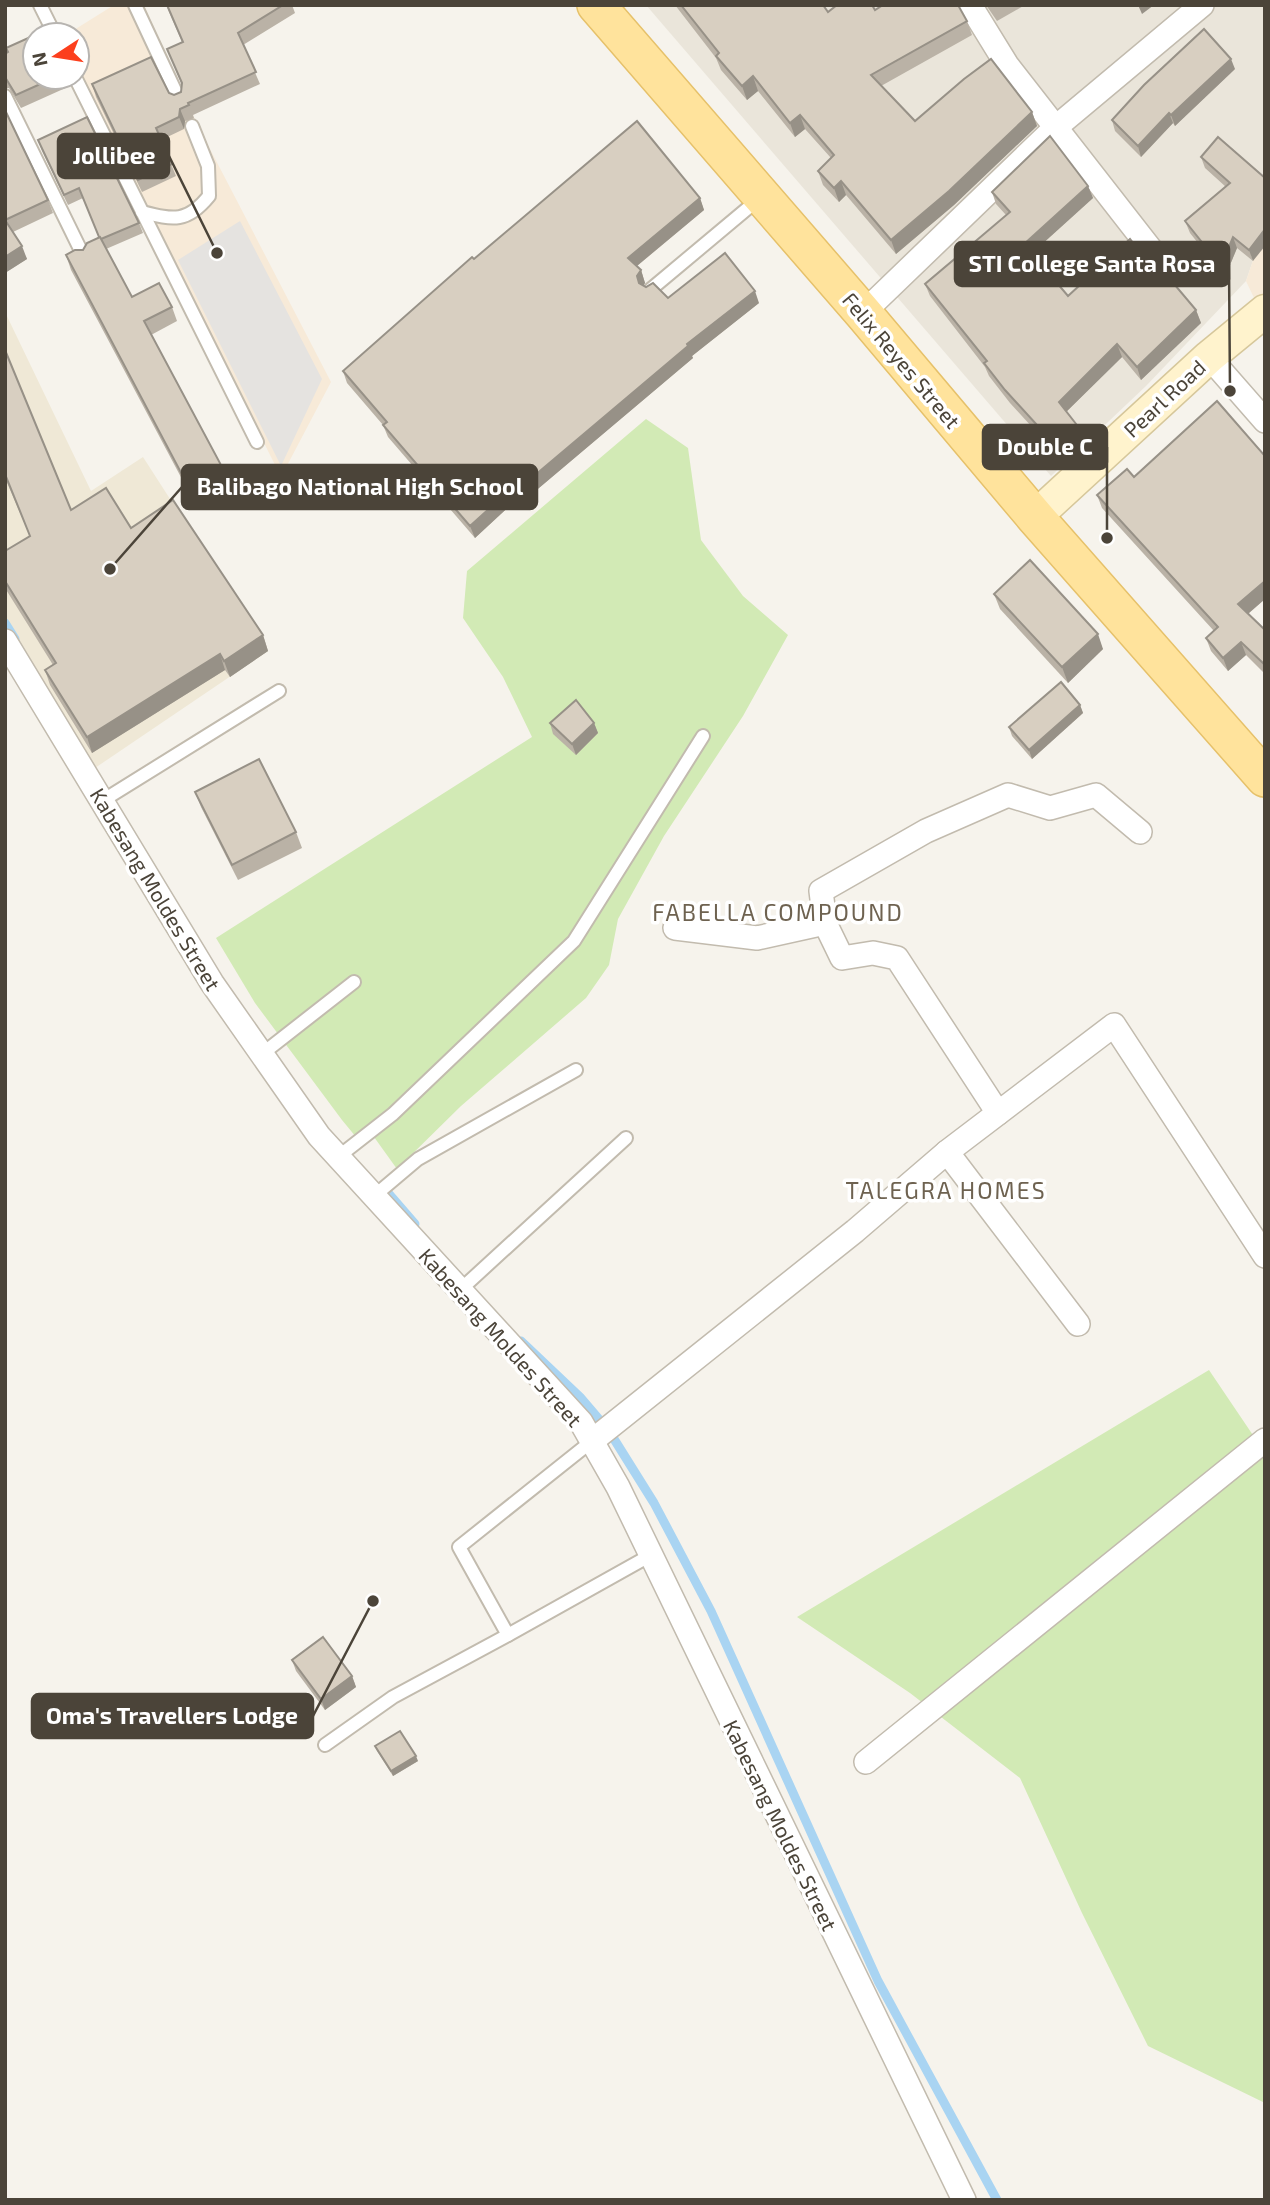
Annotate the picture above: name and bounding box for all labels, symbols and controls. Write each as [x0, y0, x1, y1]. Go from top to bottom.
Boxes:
north arrow [21, 21, 91, 91]
text: N [26, 51, 52, 69]
callout: Jollibee [58, 134, 169, 178]
text: Jollibee [72, 141, 156, 169]
callout: STI College Santa Rosa [955, 242, 1229, 286]
text: STI College Santa Rosa [969, 249, 1215, 277]
street label: Felix Reyes Street [838, 287, 966, 433]
street label: Pearl Road [1118, 354, 1210, 442]
callout: Double C [983, 425, 1107, 469]
text: Double C [997, 432, 1093, 460]
callout: Balibago National High School [182, 465, 537, 509]
text: Balibago National High School [197, 472, 524, 500]
street label: Kabesang Moldes Street [86, 783, 226, 995]
district label: FABELLA COMPOUND [652, 898, 904, 926]
district label: TALEGRA HOMES [845, 1176, 1047, 1204]
street label: Kabesang Moldes Street [414, 1243, 588, 1431]
callout: Oma's Travellers Lodge [32, 1694, 313, 1738]
text: Oma's Travellers Lodge [46, 1701, 298, 1729]
street label: Kabesang Moldes Street [719, 1715, 843, 1935]

